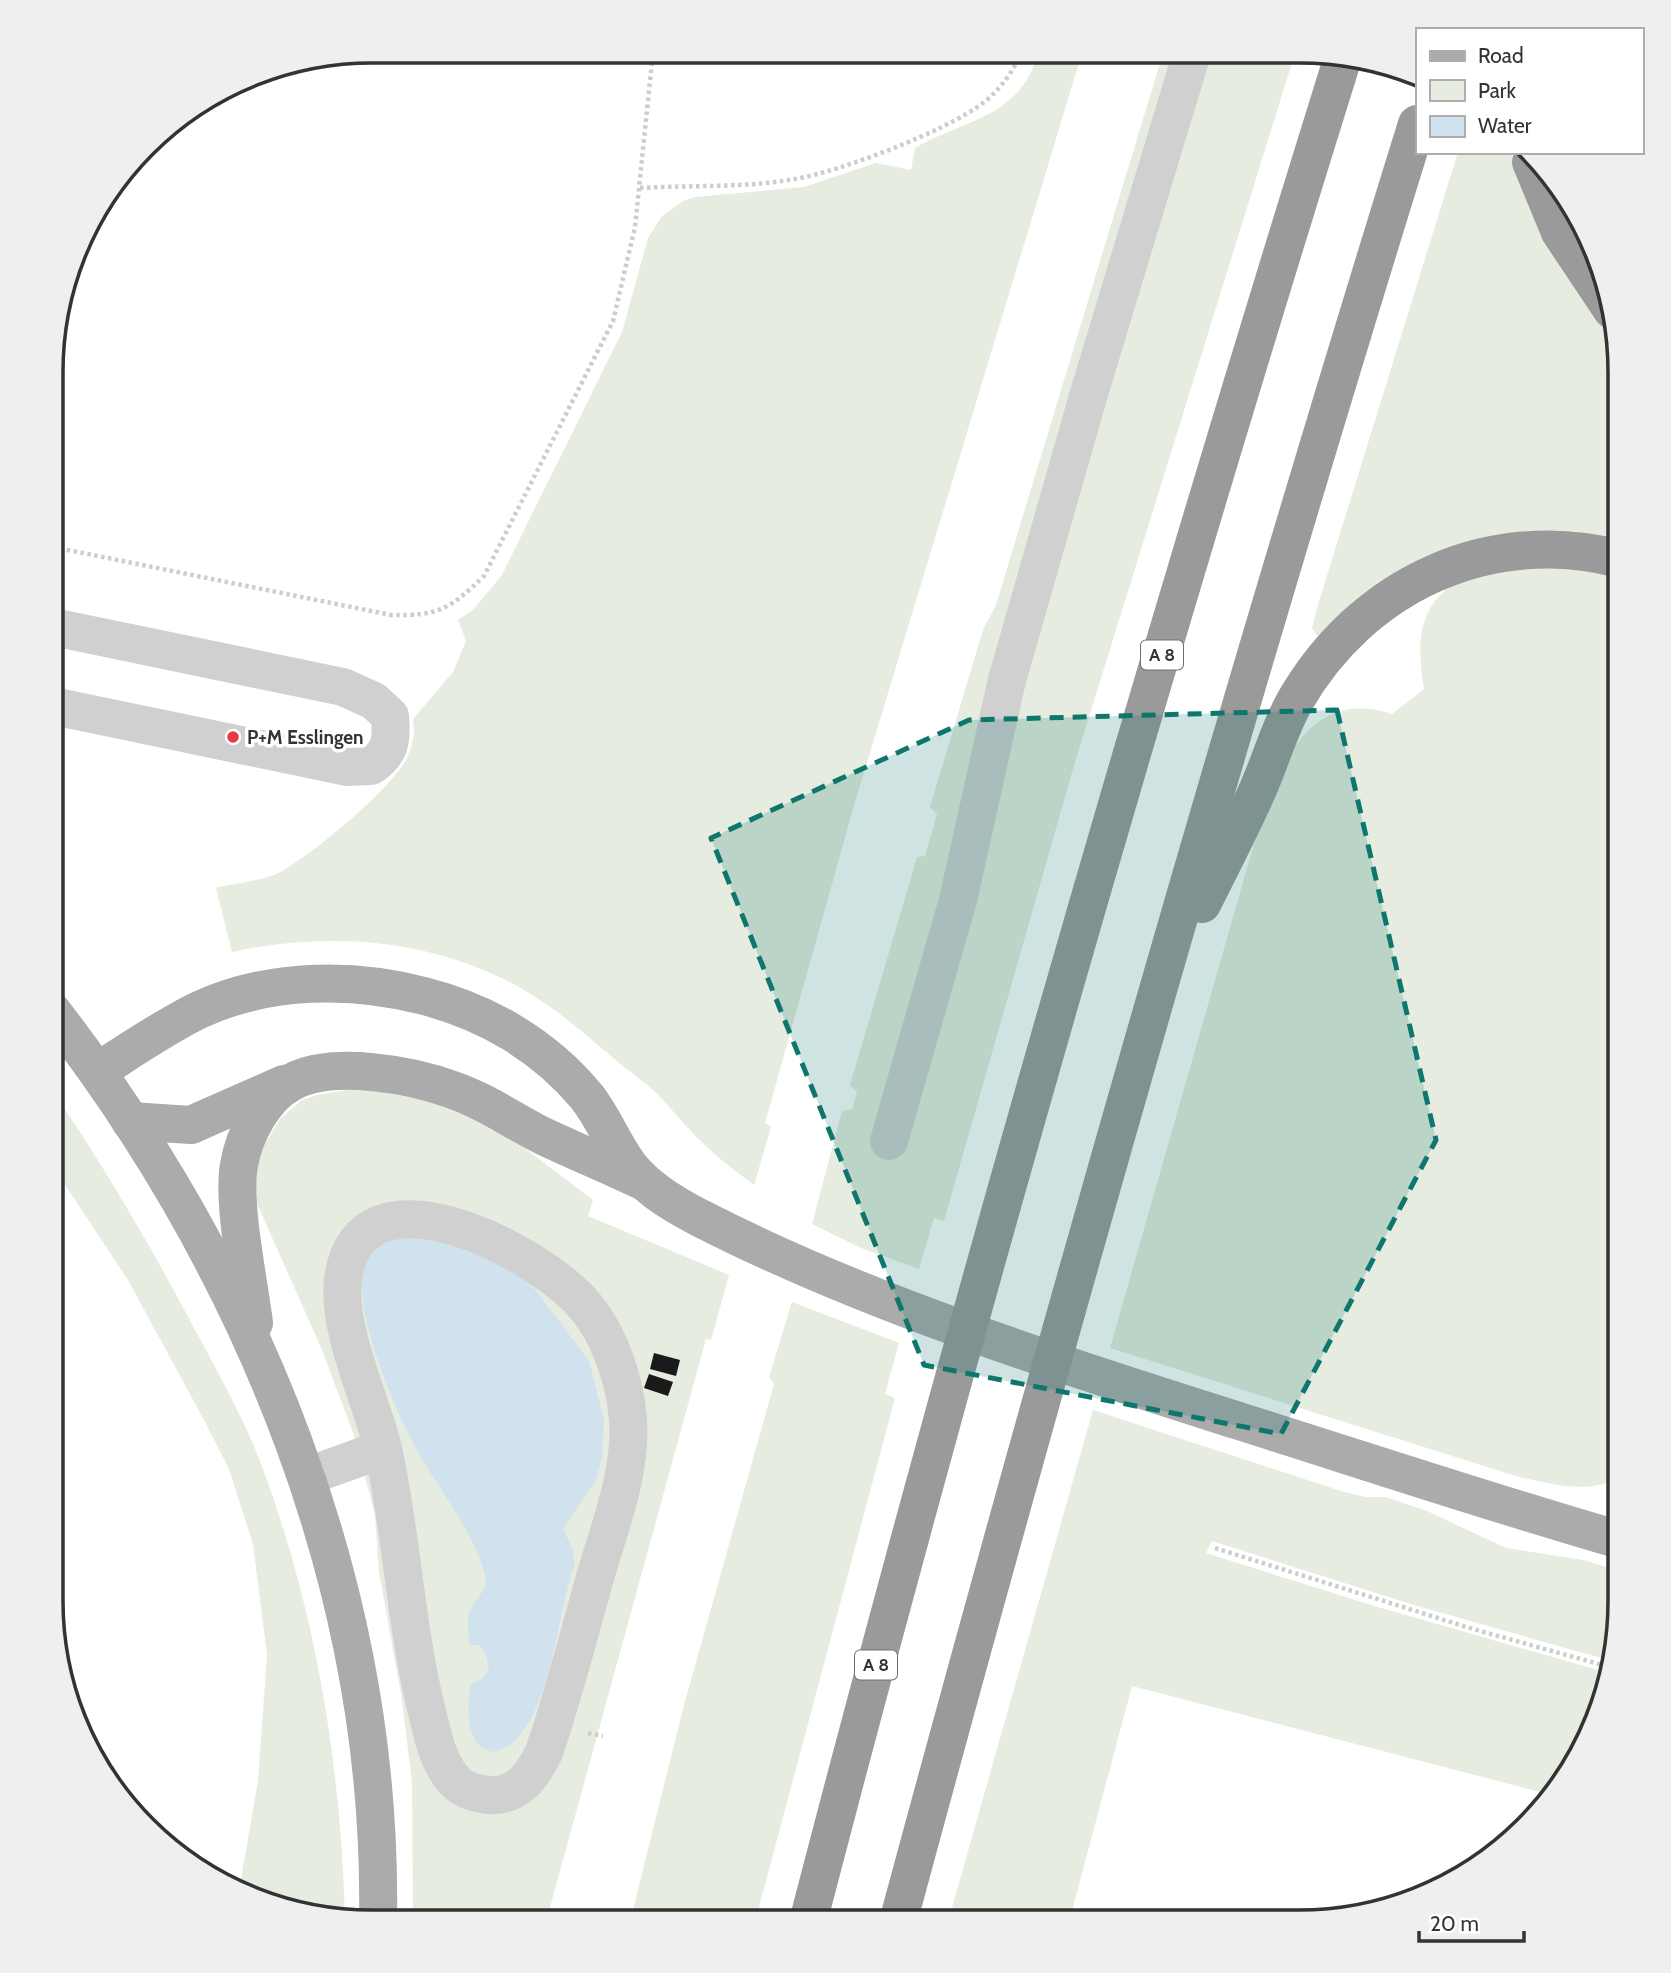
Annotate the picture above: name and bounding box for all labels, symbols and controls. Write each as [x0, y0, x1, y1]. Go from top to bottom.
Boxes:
legend [1416, 28, 1643, 154]
text: Road [1478, 43, 1524, 68]
text: Park [1478, 78, 1516, 103]
text: Water [1478, 113, 1532, 138]
road number: A 8 [1141, 640, 1183, 670]
place label: P+M Esslingen [247, 726, 364, 749]
marker: P+M Esslingen [225, 729, 241, 745]
road number: A 8 [855, 1650, 897, 1680]
scale bar [1419, 1899, 1524, 1943]
text: 20 m [1430, 1911, 1479, 1936]

